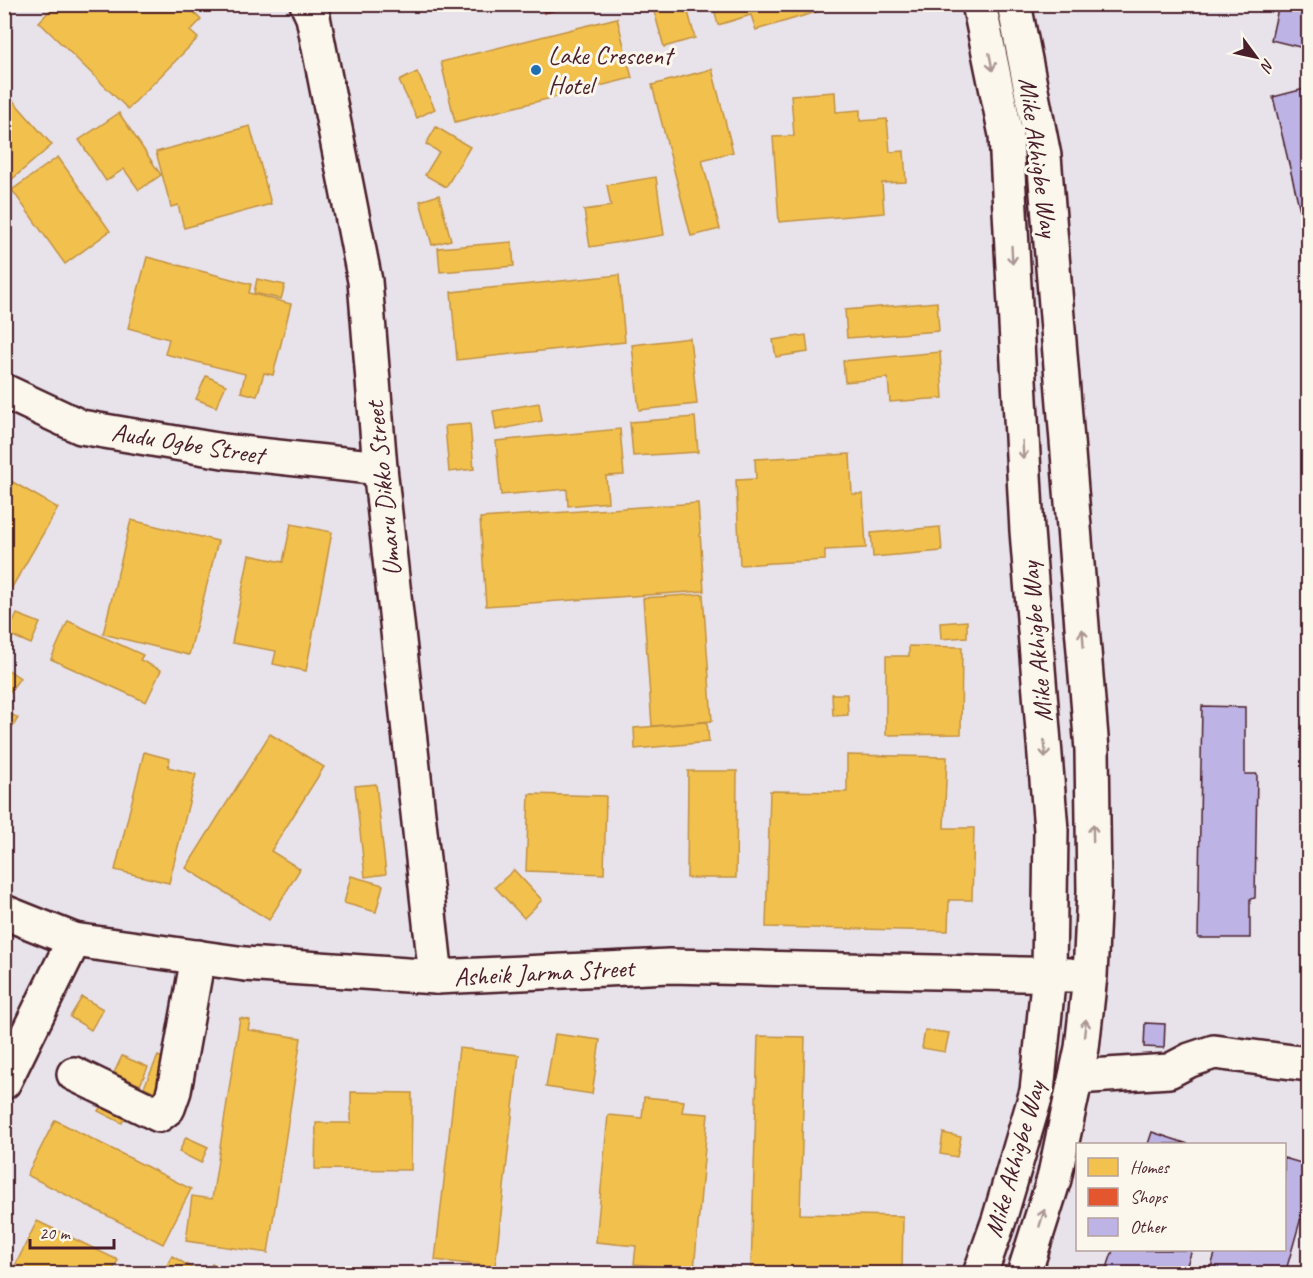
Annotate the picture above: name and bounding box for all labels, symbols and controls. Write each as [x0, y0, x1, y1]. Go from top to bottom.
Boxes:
north arrow [1226, 27, 1286, 87]
place label: Lake Crescent Hotel [548, 39, 675, 102]
one-way arrow [986, 52, 997, 71]
text: N [1255, 55, 1279, 77]
marker: Lake Crescent Hotel [529, 63, 543, 77]
street label: Mike Akhigbe Way [1011, 75, 1066, 241]
one-way arrow [1007, 245, 1018, 265]
street label: Umaru Dikko Street [358, 398, 409, 578]
street label: Audu Ogbe Street [110, 415, 270, 472]
one-way arrow [1017, 439, 1028, 459]
street label: Mike Akhigbe Way [1013, 558, 1060, 723]
one-way arrow [1078, 629, 1089, 649]
one-way arrow [1040, 739, 1051, 759]
one-way arrow [1088, 824, 1099, 844]
street label: Asheik Jarma Street [453, 951, 637, 994]
one-way arrow [1079, 1018, 1090, 1038]
street label: Mike Akhigbe Way [976, 1075, 1053, 1241]
legend [1076, 1143, 1286, 1251]
text: Homes [1130, 1156, 1170, 1178]
text: Shops [1130, 1186, 1169, 1208]
one-way arrow [1037, 1209, 1048, 1228]
scale bar [30, 1212, 114, 1250]
text: Other [1130, 1216, 1167, 1238]
text: 20 m [39, 1222, 72, 1244]

